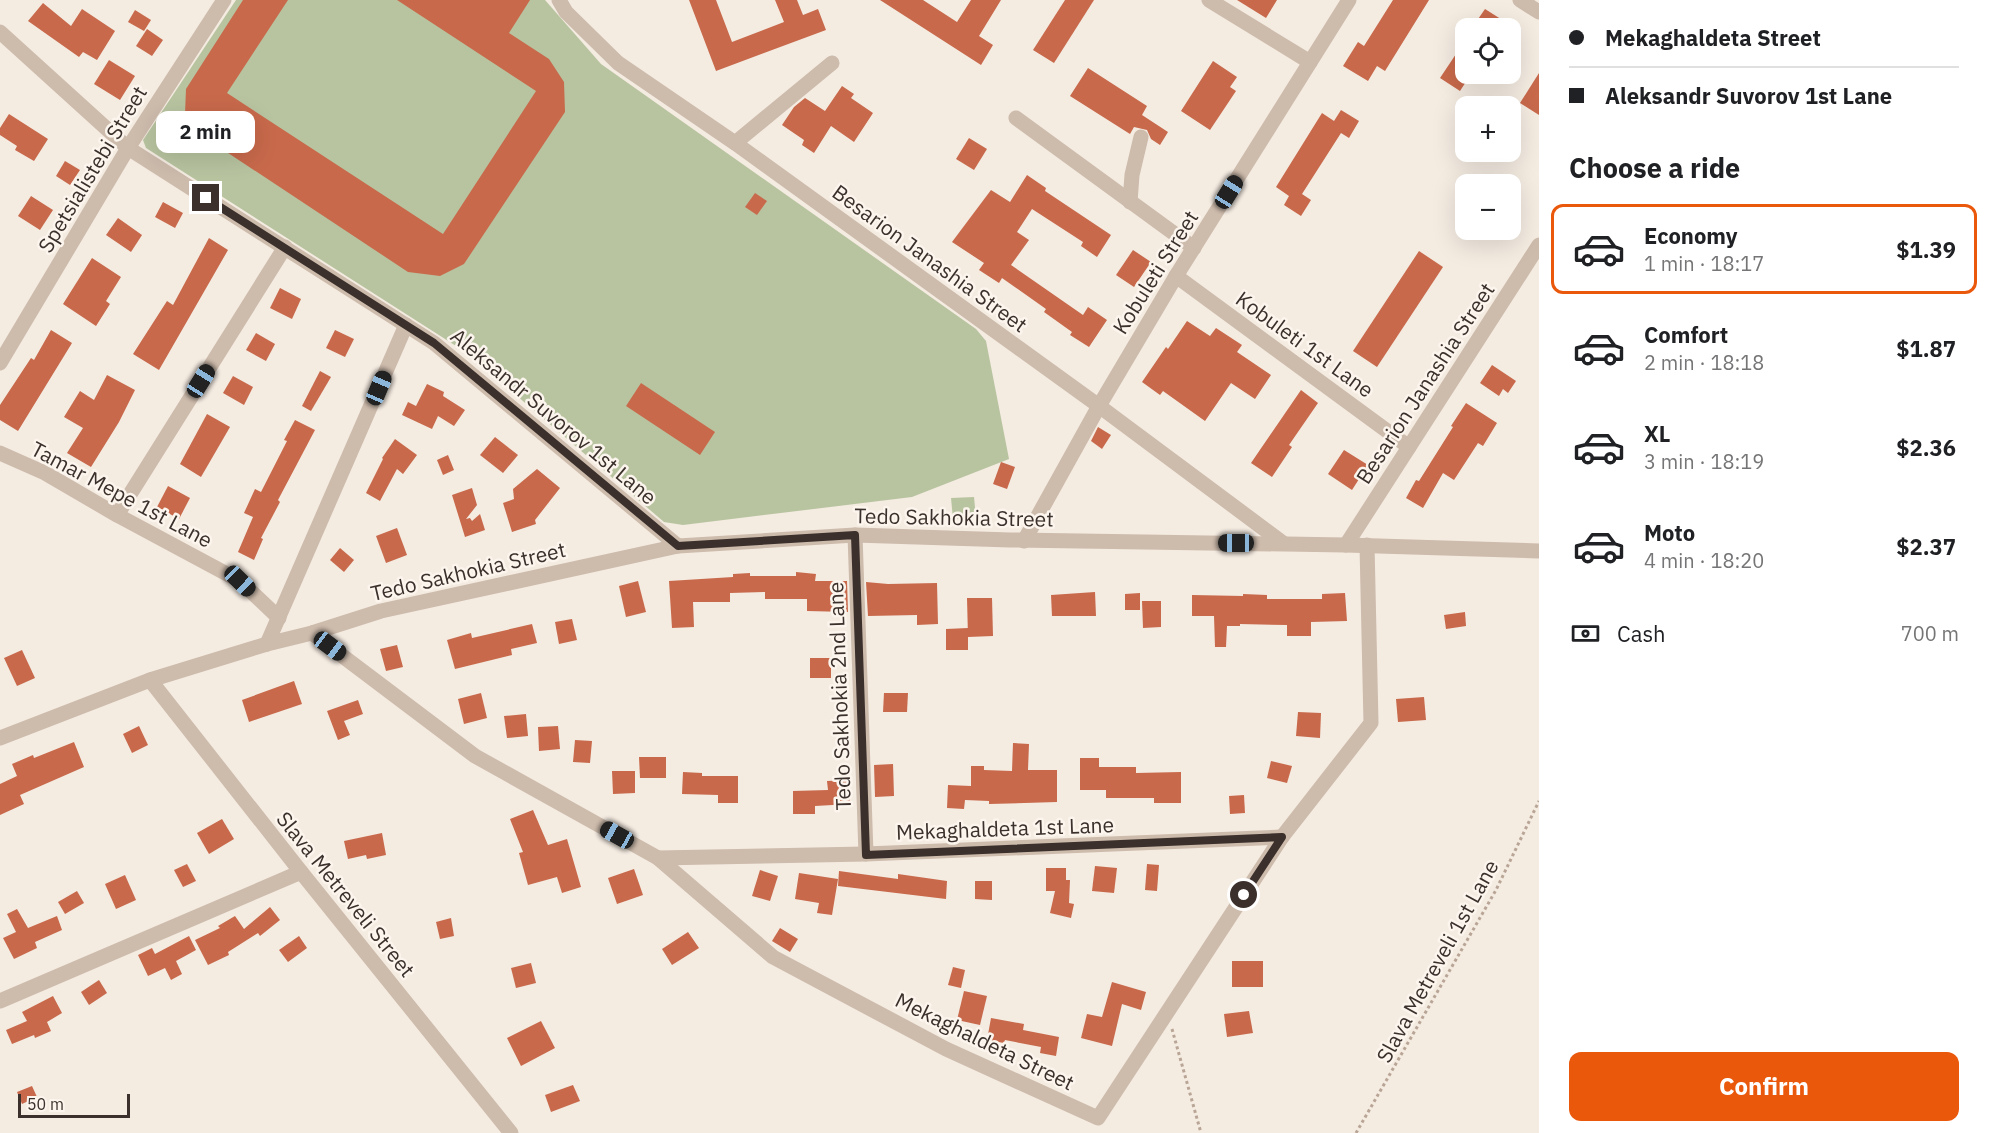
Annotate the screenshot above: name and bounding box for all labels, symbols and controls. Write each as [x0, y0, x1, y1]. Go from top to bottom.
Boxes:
map controls [1455, 18, 1521, 240]
button: locate [1455, 18, 1521, 84]
text: Mekaghaldeta Street [1605, 23, 1821, 52]
street label: Spetsialistebi Street [31, 80, 153, 258]
text: Aleksandr Suvorov 1st Lane [1605, 81, 1892, 110]
button: + [1455, 96, 1521, 162]
callout: 2 min [156, 111, 256, 153]
text: 2 min [179, 118, 232, 145]
text: Choose a ride [1569, 150, 1740, 185]
car [1212, 172, 1246, 212]
button: − [1455, 174, 1521, 240]
street label: Besarion Janashia Street [827, 178, 1033, 338]
route end [192, 184, 219, 211]
street label: Kobuleti Street [1106, 205, 1204, 339]
text: Economy [1644, 221, 1738, 250]
icon: car [1572, 222, 1626, 276]
text: $1.39 [1896, 235, 1956, 264]
text: 1 min · 18:17 [1644, 250, 1764, 277]
street label: Besarion Janashia Street [1349, 277, 1501, 489]
street label: Kobuleti 1st Lane [1231, 285, 1379, 403]
text: Comfort [1644, 320, 1728, 349]
icon: car [1572, 321, 1626, 375]
street label: Aleksandr Suvorov 1st Lane [445, 322, 663, 510]
text: $1.87 [1896, 334, 1956, 363]
text: 2 min · 18:18 [1644, 349, 1764, 376]
car [184, 361, 218, 401]
car [364, 368, 394, 408]
text: XL [1644, 419, 1670, 448]
icon: car [1572, 420, 1626, 474]
text: $2.36 [1896, 433, 1956, 462]
street label: Tamar Mepe 1st Lane [27, 434, 217, 554]
text: 3 min · 18:19 [1644, 448, 1764, 475]
street label: Tedo Sakhokia Street [854, 501, 1054, 533]
text: Moto [1644, 518, 1695, 547]
icon: car [1572, 519, 1626, 573]
text: $2.37 [1896, 532, 1956, 561]
car [1218, 534, 1254, 552]
street label: Tedo Sakhokia Street [368, 535, 568, 607]
text: 4 min · 18:20 [1644, 547, 1764, 574]
car [221, 562, 259, 600]
street label: Tedo Sakhokia 2nd Lane [821, 581, 857, 811]
icon: cash [1569, 617, 1602, 650]
text: Cash [1617, 619, 1666, 648]
text: 700 m [1901, 620, 1959, 647]
car [310, 628, 350, 664]
street label: Slava Metreveli Street [270, 805, 422, 983]
street label: Mekaghaldeta 1st Lane [896, 810, 1114, 846]
car [597, 818, 637, 852]
street label: Slava Metreveli 1st Lane [1369, 855, 1505, 1067]
route start [1230, 881, 1257, 908]
street label: Mekaghaldeta Street [891, 986, 1079, 1096]
button: Confirm [1569, 1052, 1959, 1121]
scale bar [18, 1091, 130, 1118]
text: 50 m [27, 1094, 64, 1114]

